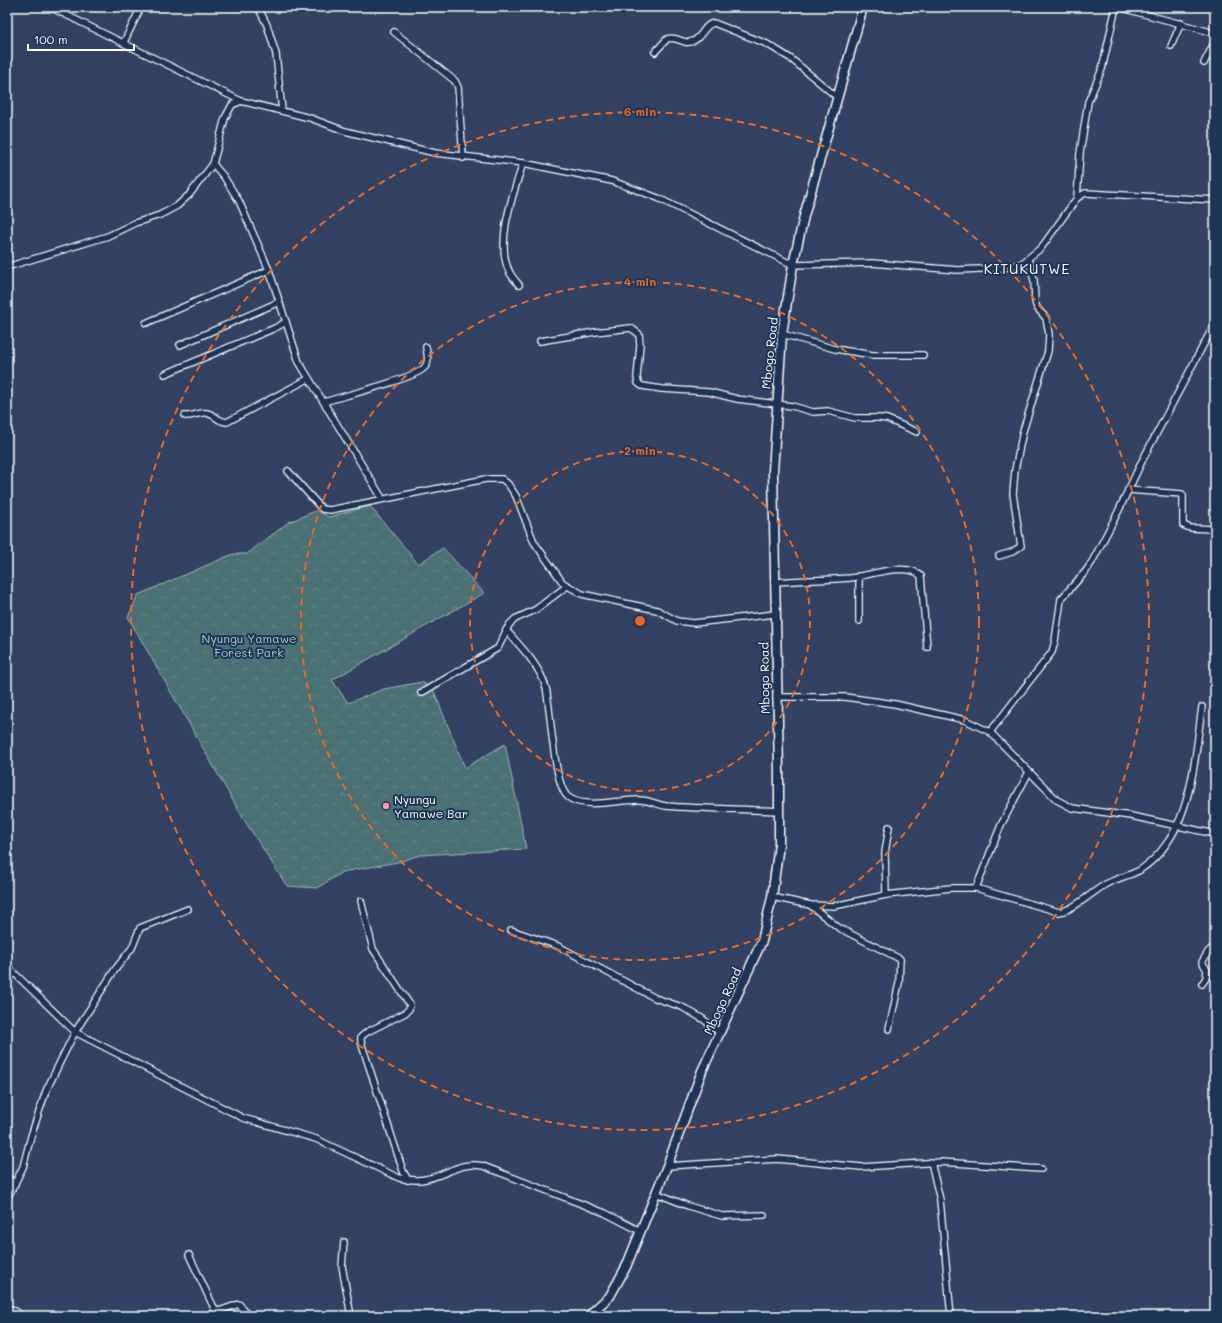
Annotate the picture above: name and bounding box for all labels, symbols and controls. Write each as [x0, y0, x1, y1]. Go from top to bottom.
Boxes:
scale bar [28, 26, 134, 52]
text: 100 m [34, 31, 68, 47]
text: 6 min [624, 103, 656, 119]
district label: KITUKUTWE [984, 259, 1070, 278]
text: 4 min [624, 273, 656, 289]
street label: Mbogo Road [757, 316, 781, 390]
text: 2 min [624, 442, 656, 458]
centre of rings [633, 614, 647, 628]
park label: Nyungu Yamawe Forest Park [202, 630, 296, 660]
street label: Mbogo Road [755, 641, 773, 714]
place label: Nyungu Yamawe Bar [394, 791, 468, 821]
marker: Nyungu Yamawe Bar [381, 801, 391, 811]
street label: Mbogo Road [700, 965, 745, 1037]

